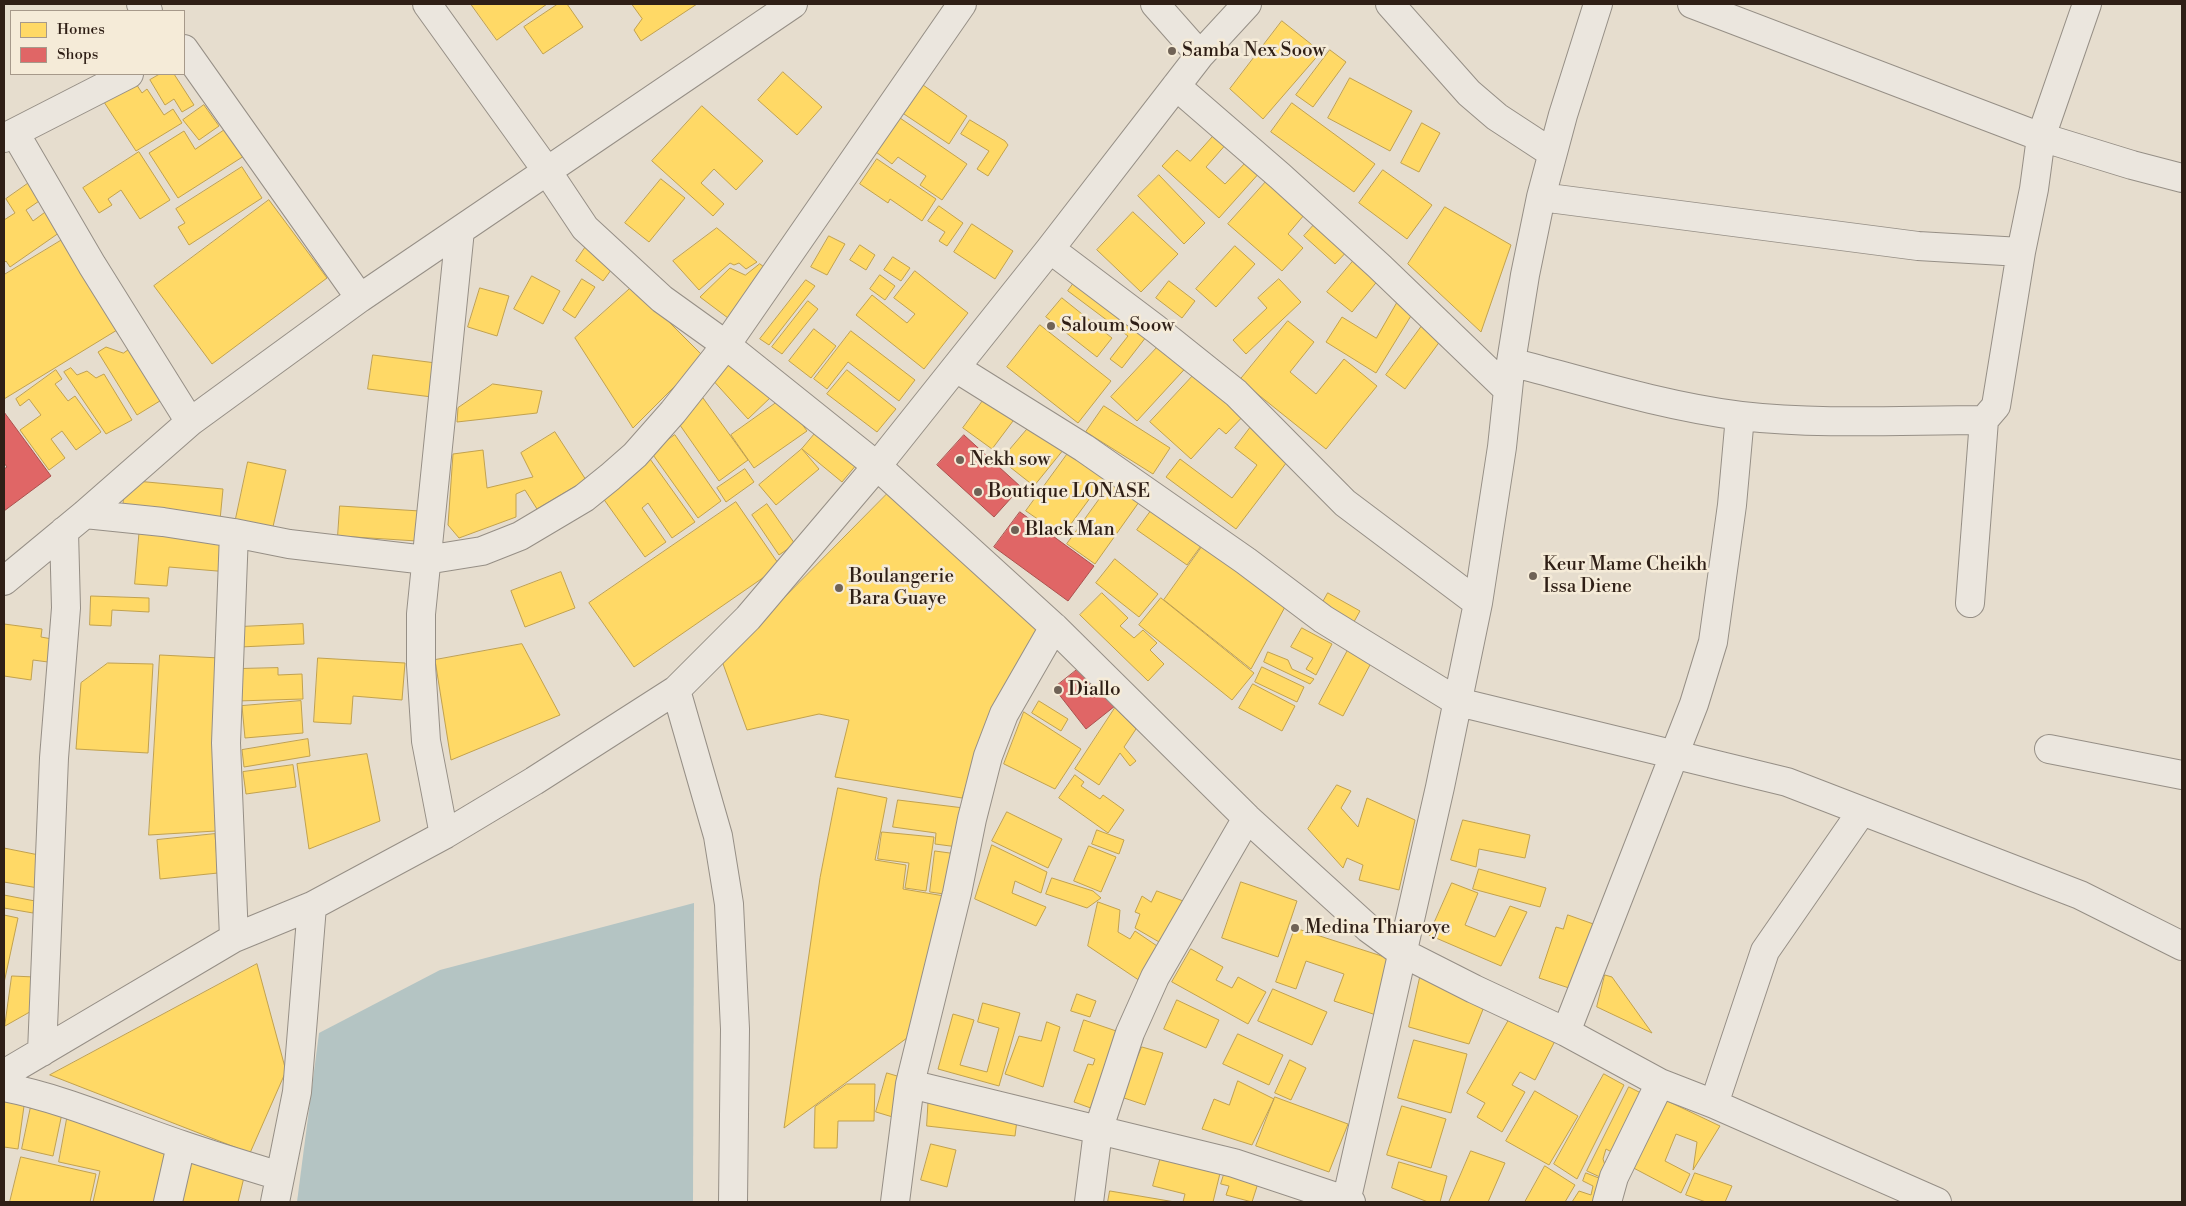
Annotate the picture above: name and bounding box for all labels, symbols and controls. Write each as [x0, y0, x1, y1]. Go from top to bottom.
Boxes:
legend [10, 10, 185, 75]
text: Homes [57, 20, 105, 39]
place label: Samba Nex Soow [1182, 40, 1325, 62]
text: Shops [57, 45, 98, 64]
marker: Samba Nex Soow [1166, 45, 1178, 57]
place label: Saloum Soow [1061, 315, 1174, 337]
marker: Saloum Soow [1045, 320, 1057, 332]
place label: Nekh sow [970, 449, 1050, 471]
marker: Nekh sow [954, 454, 966, 466]
place label: Boutique LONASE [988, 481, 1150, 503]
marker: Boutique LONASE [972, 486, 984, 498]
place label: Black Man [1025, 519, 1115, 541]
marker: Black Man [1009, 524, 1021, 536]
place label: Keur Mame Cheikh Issa Diene [1543, 554, 1707, 598]
place label: Boulangerie Bara Guaye [849, 566, 954, 610]
marker: Keur Mame Cheikh Issa Diene [1527, 570, 1539, 582]
marker: Boulangerie Bara Guaye [833, 582, 845, 594]
place label: Diallo [1068, 679, 1121, 701]
marker: Diallo [1052, 684, 1064, 696]
place label: Medina Thiaroye [1305, 917, 1450, 939]
marker: Medina Thiaroye [1289, 922, 1301, 934]

